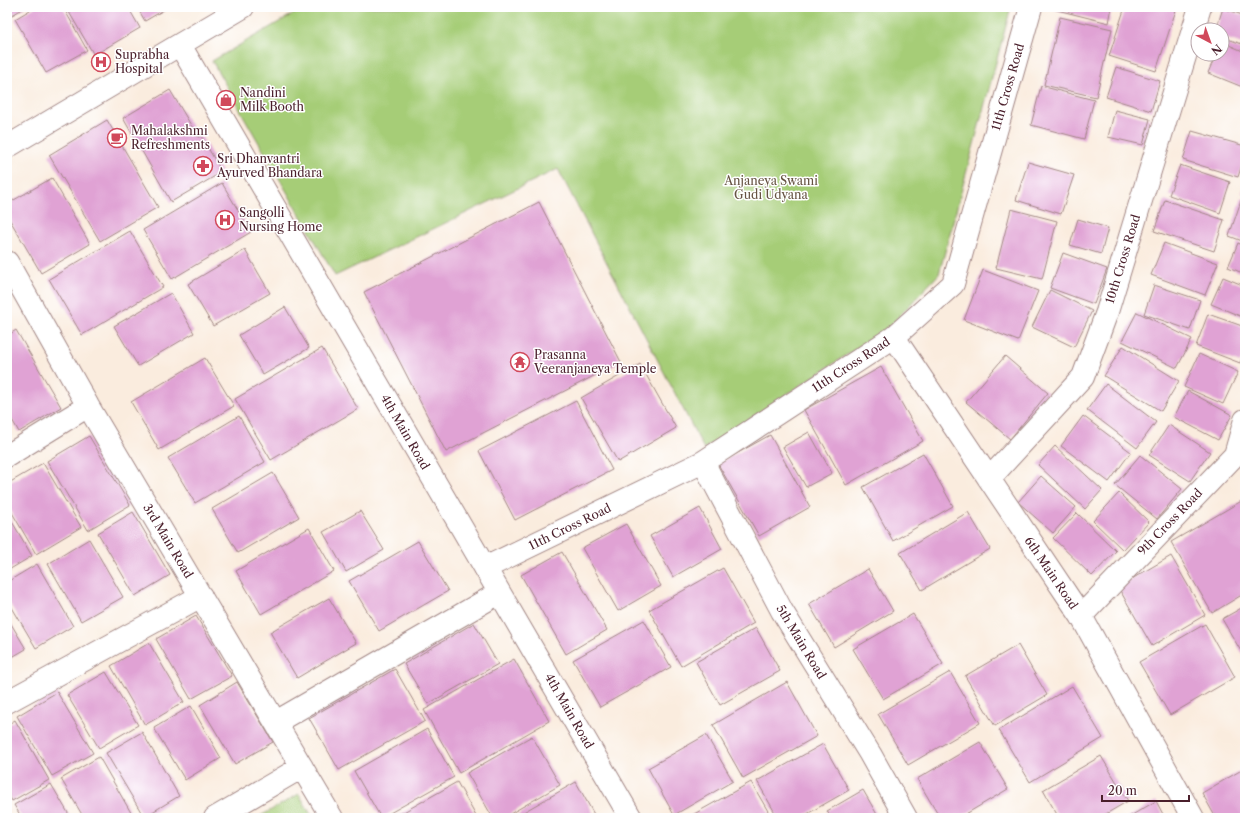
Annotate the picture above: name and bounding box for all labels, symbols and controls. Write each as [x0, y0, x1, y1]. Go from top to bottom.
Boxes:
north arrow [1190, 22, 1230, 62]
street label: 11th Cross Road [988, 41, 1027, 132]
text: N [1208, 41, 1225, 58]
place label: Suprabha Hospital [115, 47, 170, 76]
hospital icon: Suprabha Hospital [90, 51, 112, 73]
place label: Nandini Milk Booth [240, 85, 305, 114]
shop icon: Nandini Milk Booth [215, 89, 237, 111]
place label: Mahalakshmi Refreshments [131, 123, 210, 152]
cafe icon: Mahalakshmi Refreshments [106, 127, 128, 149]
place label: Sri Dhanvantri Ayurved Bhandara [216, 151, 323, 180]
pharmacy icon: Sri Dhanvantri Ayurved Bhandara [192, 155, 214, 177]
park label: Anjaneya Swami Gudi Udyana [723, 173, 818, 202]
place label: Sangolli Nursing Home [239, 205, 323, 234]
hospital icon: Sangolli Nursing Home [214, 209, 236, 231]
street label: 10th Cross Road [1102, 212, 1143, 305]
street label: 11th Cross Road [809, 333, 893, 395]
place label: Prasanna Veeranjaneya Temple [533, 347, 657, 376]
temple icon: Prasanna Veeranjaneya Temple [509, 351, 531, 373]
street label: 4th Main Road [378, 391, 433, 473]
street label: 9th Cross Road [1134, 485, 1206, 558]
street label: 11th Cross Road [526, 500, 614, 553]
street label: 3rd Main Road [140, 501, 197, 581]
street label: 6th Main Road [1022, 534, 1082, 612]
street label: 5th Main Road [773, 602, 830, 682]
street label: 4th Main Road [542, 670, 597, 752]
scale bar [1102, 777, 1189, 803]
text: 20 m [1108, 783, 1137, 798]

